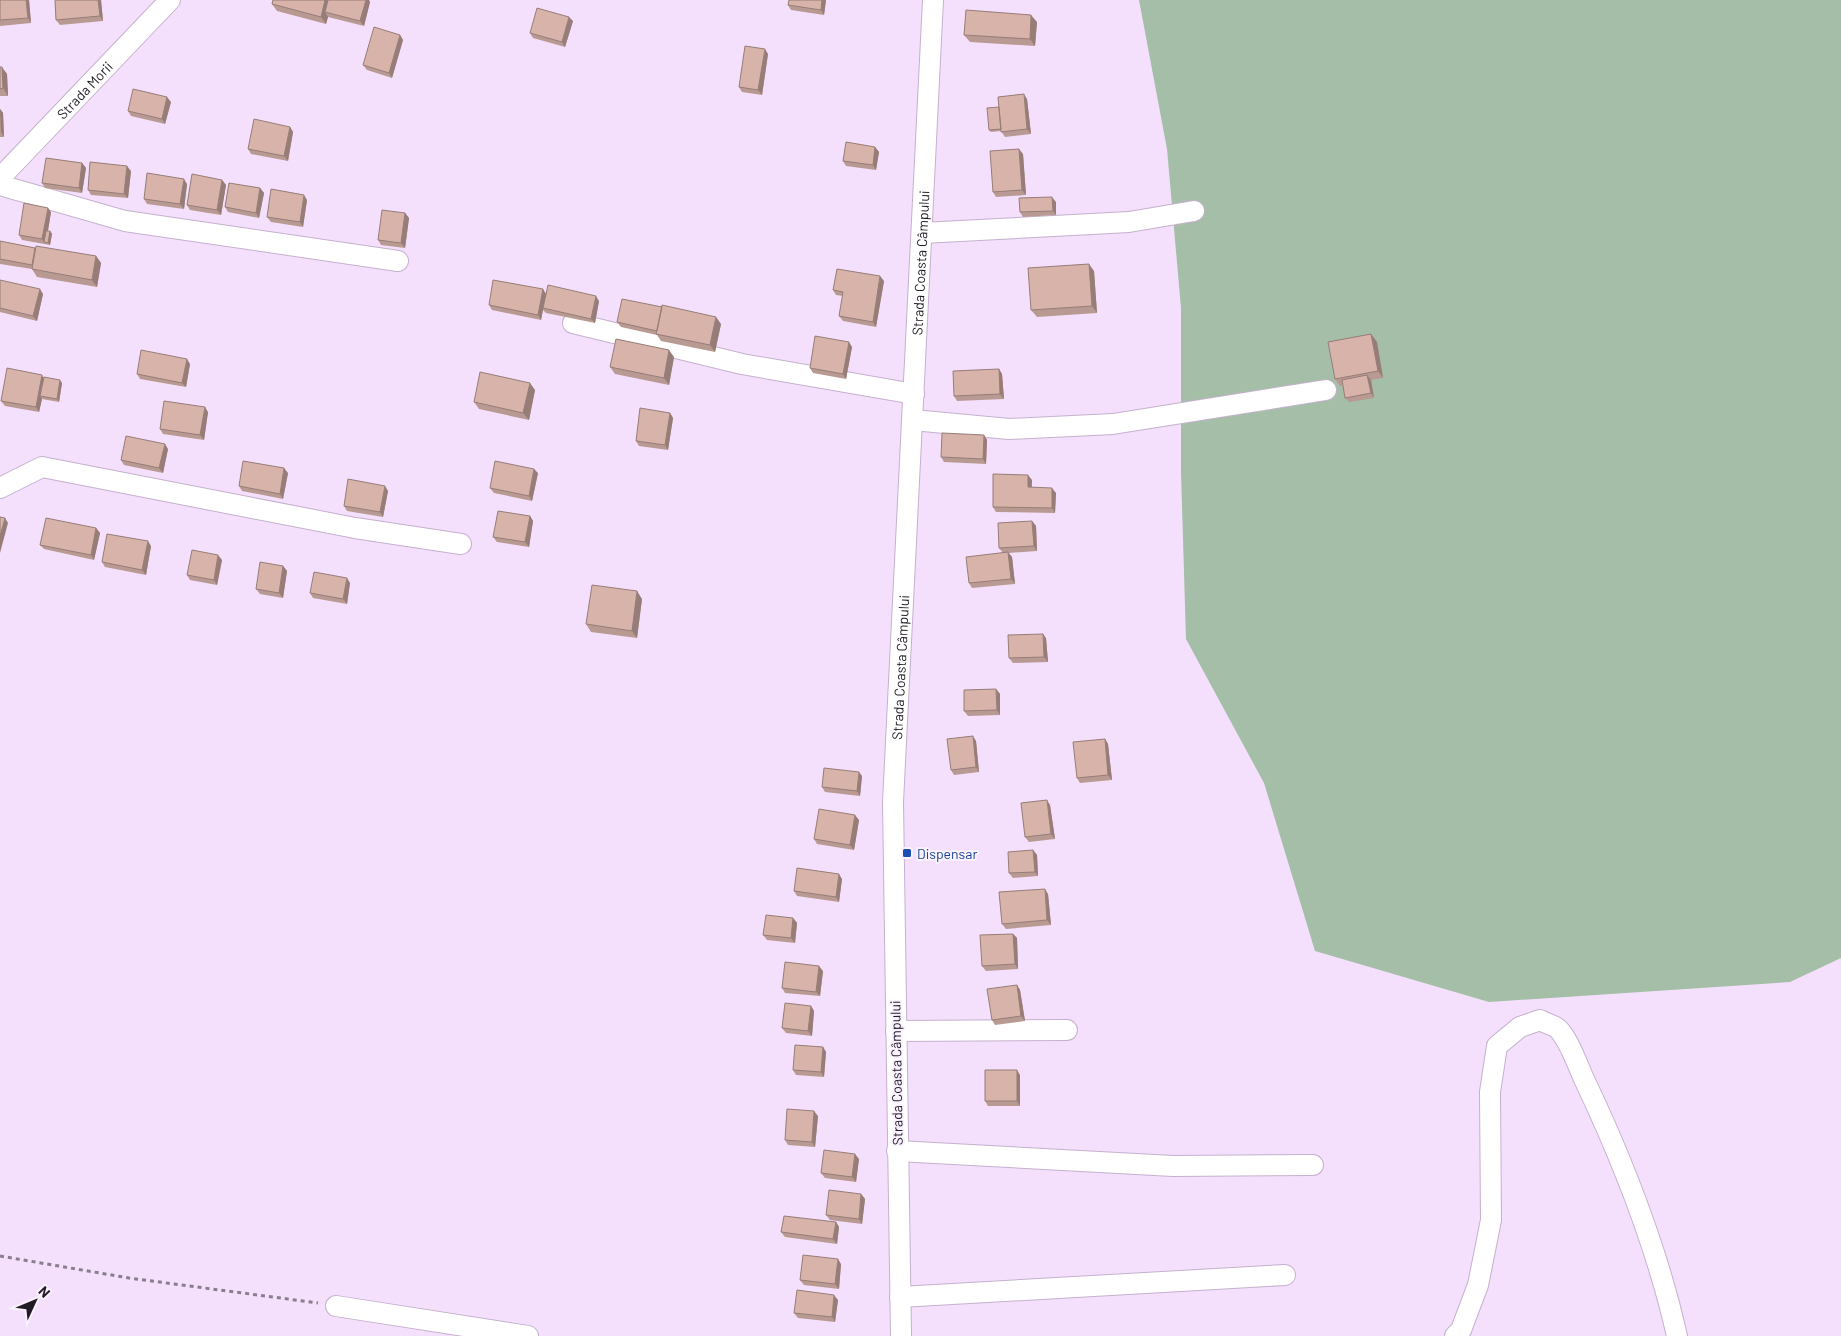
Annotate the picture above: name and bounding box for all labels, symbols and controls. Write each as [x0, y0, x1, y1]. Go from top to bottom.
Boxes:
street label: Strada Morii [53, 57, 116, 122]
street label: Strada Coasta Câmpului [908, 190, 932, 336]
street label: Strada Coasta Câmpului [888, 594, 912, 740]
place label: Dispensar [917, 845, 978, 862]
marker: Dispensar [901, 847, 913, 859]
street label: Strada Coasta Câmpului [886, 1000, 906, 1146]
north arrow [10, 1276, 60, 1326]
text: N [35, 1282, 54, 1301]

